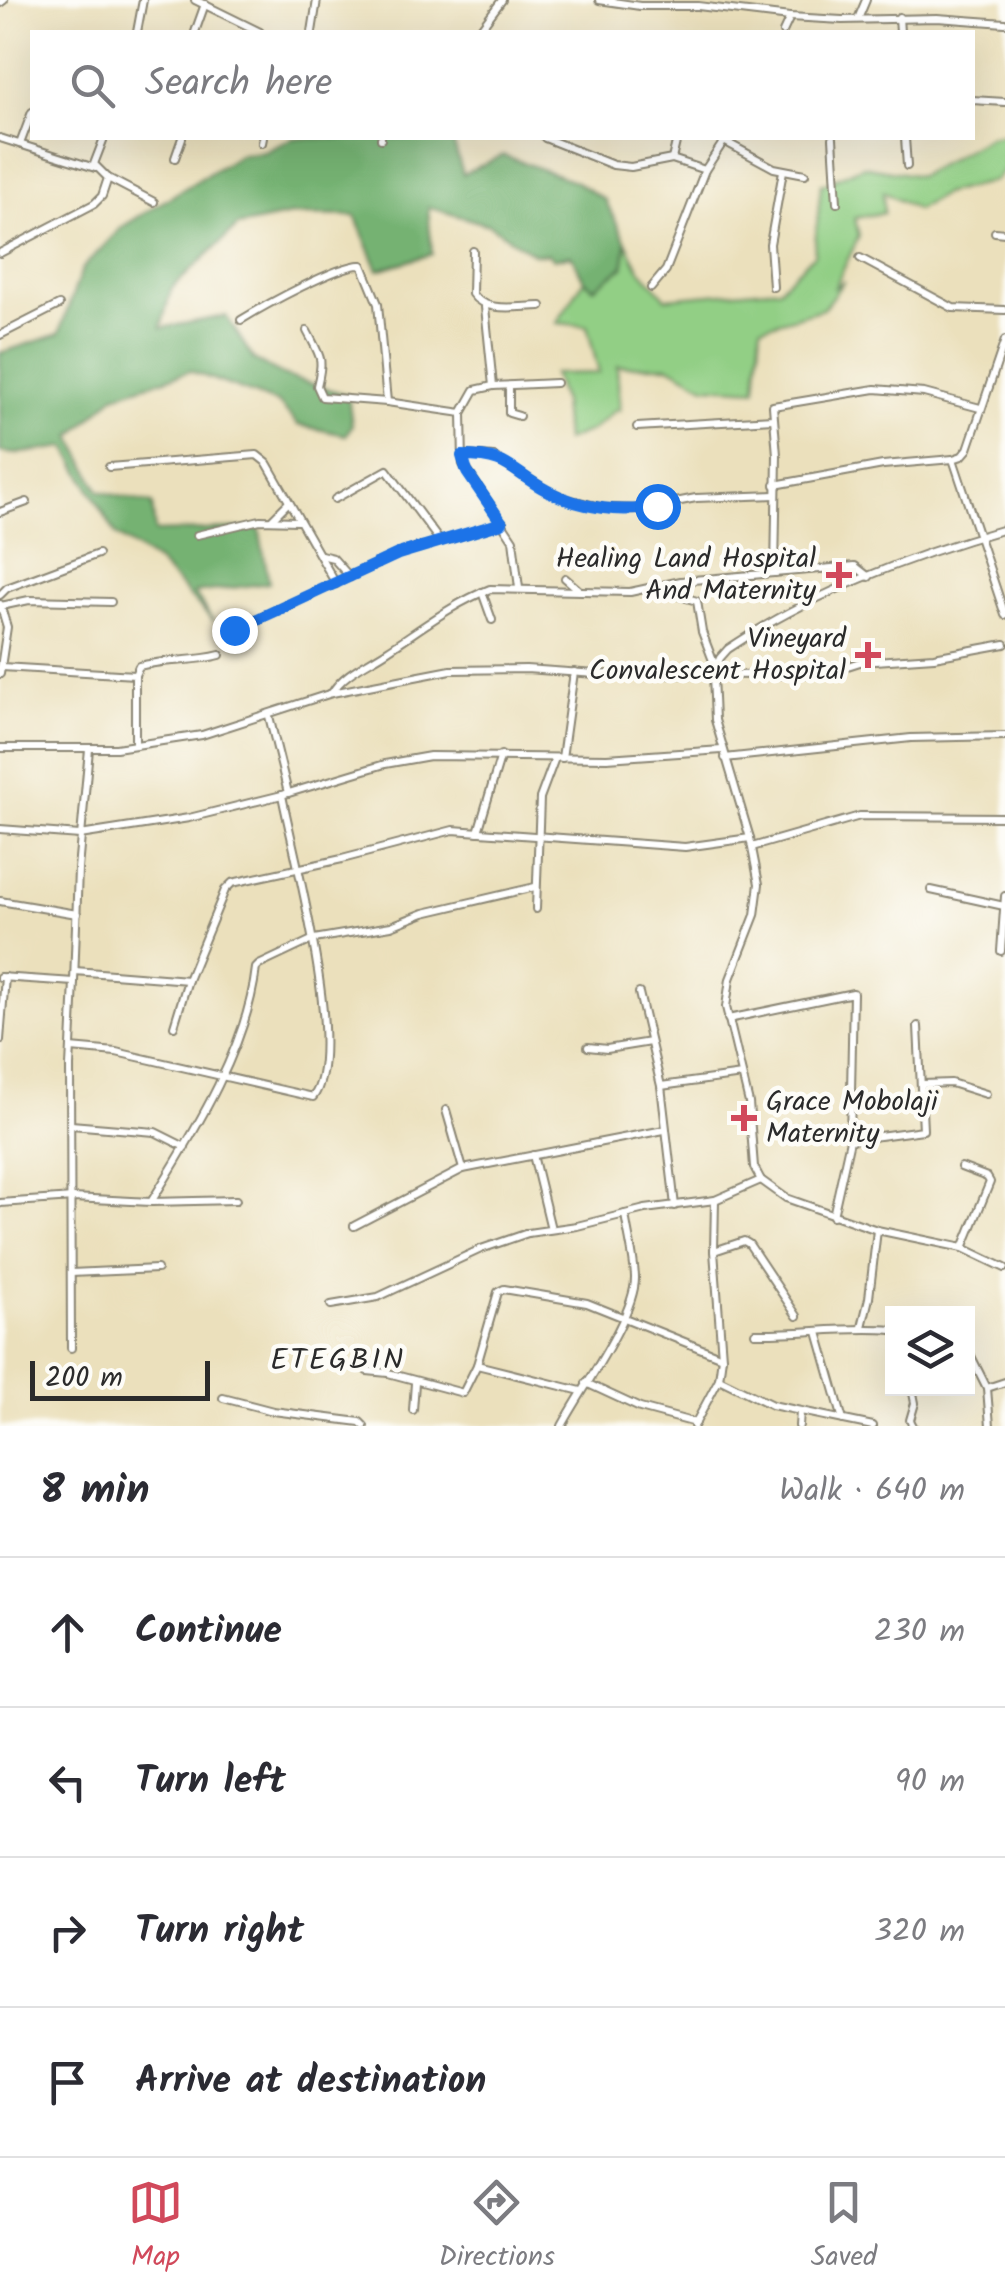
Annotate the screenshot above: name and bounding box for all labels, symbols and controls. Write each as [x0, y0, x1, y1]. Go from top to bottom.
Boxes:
search box [30, 30, 975, 140]
text: Search here [145, 55, 332, 115]
icon: search [65, 58, 120, 113]
route start [635, 484, 681, 530]
place label: Healing Land Hospital And Maternity [556, 537, 817, 614]
marker: Healing Land Hospital And Maternity [826, 562, 852, 588]
route end [212, 608, 258, 654]
place label: Vineyard Convalescent Hospital [589, 617, 847, 694]
marker: Vineyard Convalescent Hospital [855, 642, 881, 668]
place label: Grace Mobolaji Maternity [766, 1080, 939, 1157]
marker: Grace Mobolaji Maternity [731, 1105, 757, 1131]
map controls [885, 1306, 975, 1396]
button: layers [885, 1306, 975, 1396]
district label: ETEGBIN [270, 1337, 406, 1385]
scale bar [30, 1356, 210, 1400]
text: 200 m [45, 1356, 123, 1401]
text: 8 min [40, 1458, 150, 1525]
text: Walk · 640 m [779, 1466, 965, 1517]
text: Continue [135, 1602, 282, 1662]
icon: ahead [40, 1605, 95, 1660]
text: 230 m [874, 1607, 965, 1658]
text: Turn left [135, 1752, 286, 1812]
icon: left [40, 1755, 95, 1810]
text: 90 m [895, 1757, 965, 1808]
text: Turn right [135, 1902, 304, 1962]
icon: right [40, 1905, 95, 1960]
text: 320 m [874, 1907, 965, 1958]
text: Arrive at destination [135, 2052, 486, 2112]
icon: arrive [40, 2055, 95, 2110]
tab: Map [128, 2175, 183, 2280]
tab: Directions [439, 2175, 555, 2280]
tab: Saved [811, 2175, 877, 2280]

